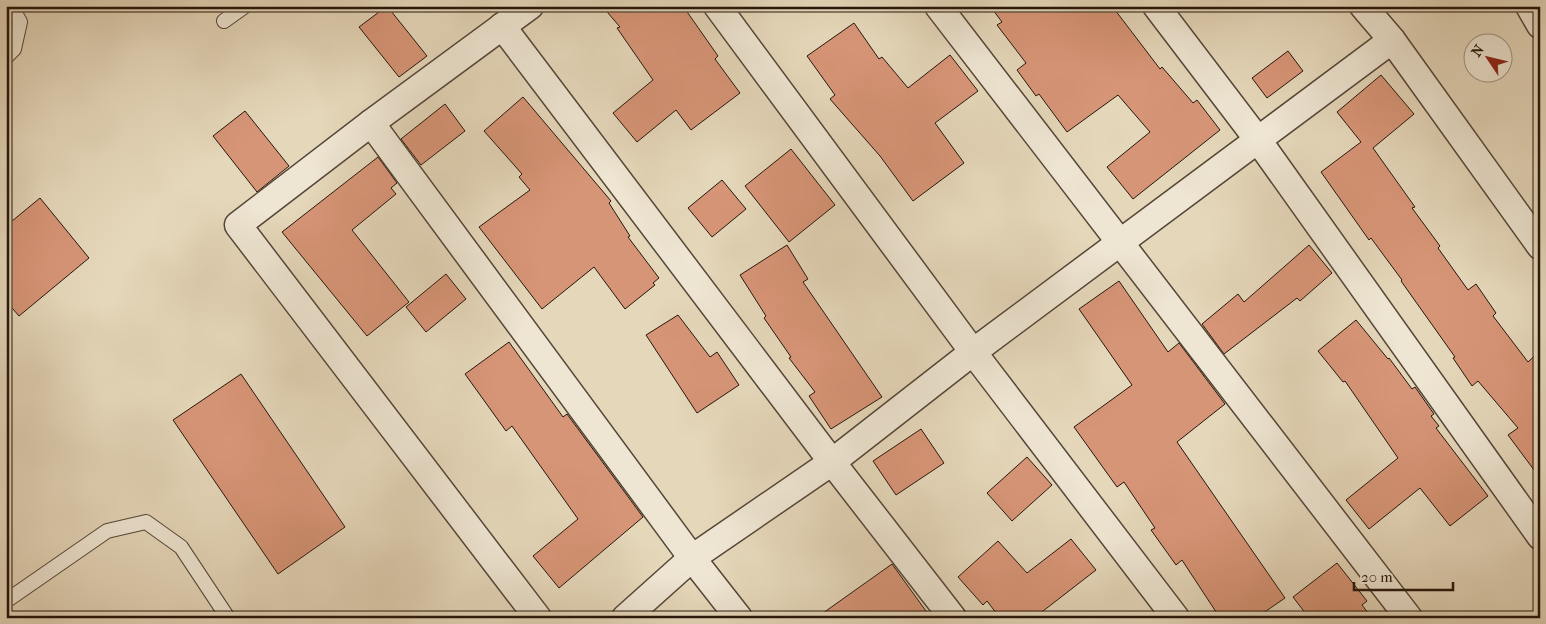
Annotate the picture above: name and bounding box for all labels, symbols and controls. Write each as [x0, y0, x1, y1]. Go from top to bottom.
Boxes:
north arrow [1464, 32, 1514, 82]
text: N [1468, 41, 1488, 60]
scale bar [1354, 559, 1452, 591]
text: 20 m [1361, 568, 1393, 586]

